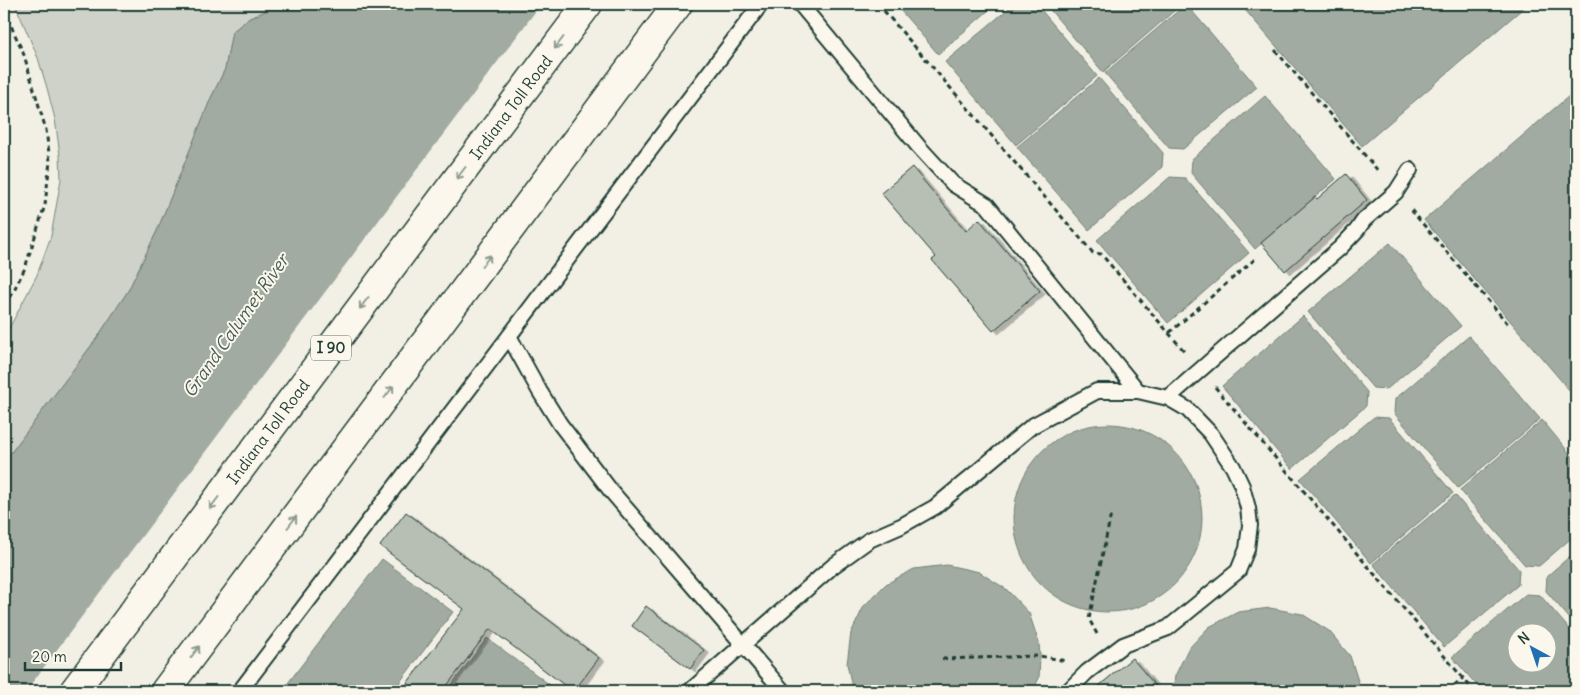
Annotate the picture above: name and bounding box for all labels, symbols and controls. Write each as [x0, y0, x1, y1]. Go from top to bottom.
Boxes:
one-way arrow [553, 36, 564, 49]
street label: Indiana Toll Road [465, 51, 556, 163]
one-way arrow [456, 166, 467, 179]
water label: Grand Calumet River [178, 248, 295, 402]
one-way arrow [481, 254, 491, 268]
one-way arrow [359, 296, 369, 310]
road number: I 90 [311, 336, 351, 360]
street label: Indiana Toll Road [223, 375, 314, 488]
one-way arrow [384, 385, 394, 399]
one-way arrow [209, 496, 220, 509]
one-way arrow [286, 516, 297, 529]
north arrow [1508, 622, 1558, 672]
text: N [1514, 628, 1533, 648]
scale bar [25, 640, 121, 672]
one-way arrow [189, 646, 200, 659]
text: 20 m [32, 647, 67, 666]

